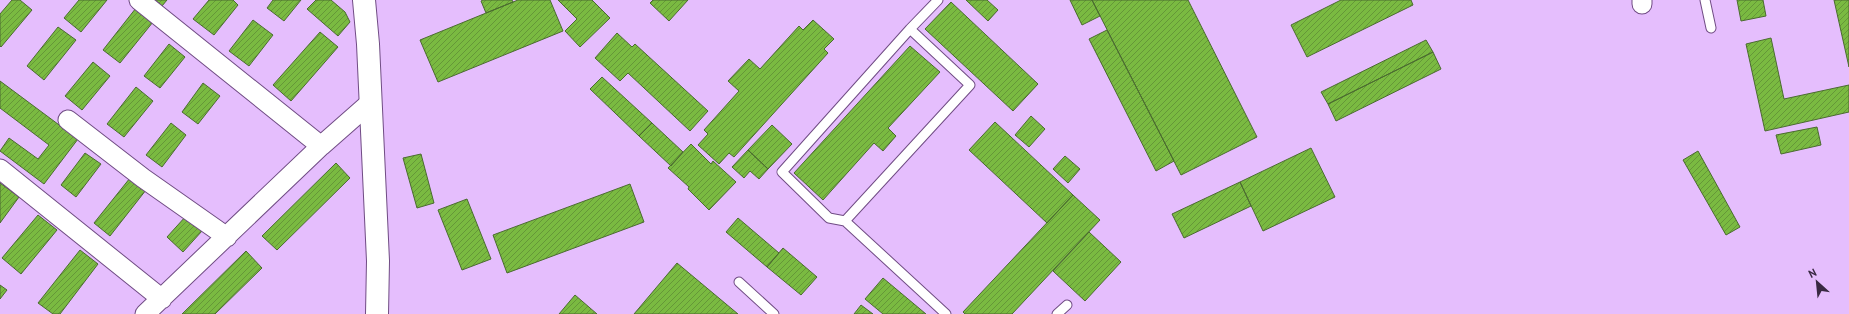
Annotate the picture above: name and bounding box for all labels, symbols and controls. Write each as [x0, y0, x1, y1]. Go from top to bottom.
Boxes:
north arrow [1797, 262, 1837, 302]
text: N [1806, 265, 1819, 281]

